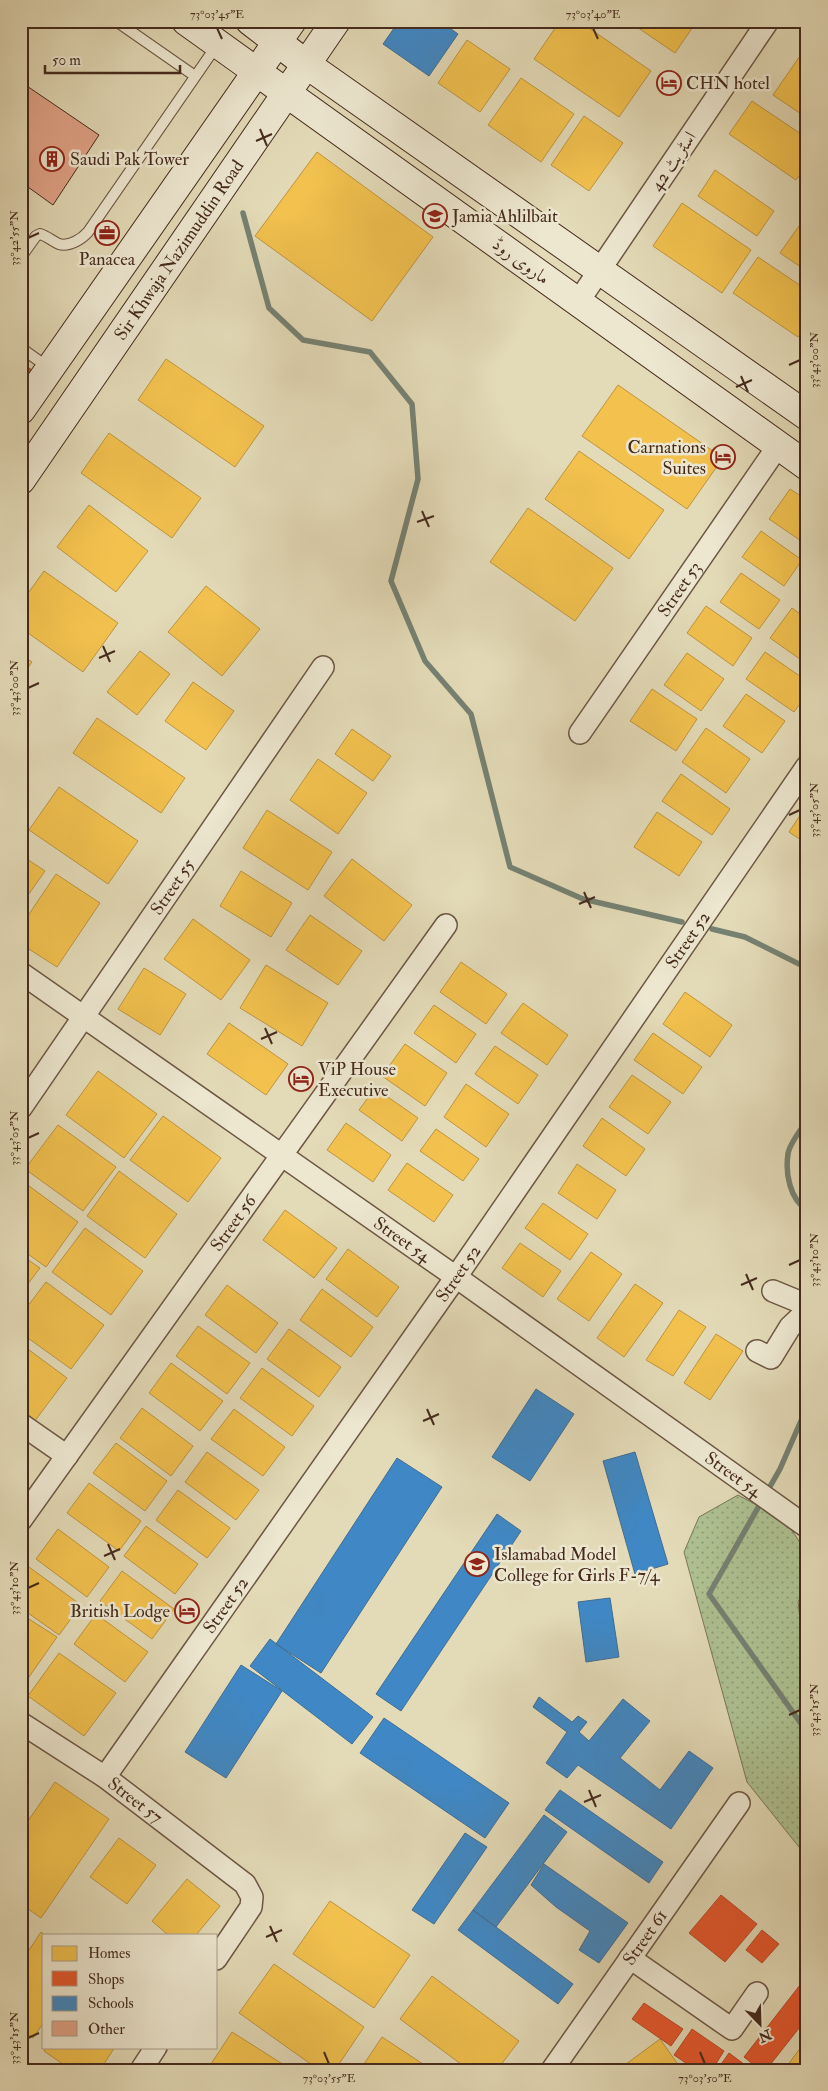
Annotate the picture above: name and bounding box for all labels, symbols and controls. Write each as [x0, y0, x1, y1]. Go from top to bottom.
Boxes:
text: 73°03'45"E [190, 7, 244, 22]
text: 73°03'40"E [566, 7, 621, 22]
scale bar [45, 42, 180, 74]
text: 50 m [52, 51, 81, 70]
hotel icon: CHN hotel [656, 70, 682, 96]
place label: CHN hotel [686, 72, 770, 95]
street label: اسٹریٹ 42 [645, 127, 702, 196]
building icon: Saudi Pak Tower [39, 146, 65, 172]
place label: Saudi Pak Tower [70, 148, 189, 171]
street label: Sir Khwaja Nazimuddin Road [109, 155, 249, 345]
school or university icon: Jamia Ahlilbait [422, 203, 448, 229]
place label: Jamia Ahlilbait [451, 205, 558, 228]
text: 33°42'55"N [7, 210, 22, 266]
office icon: Panacea [94, 220, 120, 246]
street label: ماروی روڈ [487, 233, 554, 290]
place label: Panacea [79, 248, 136, 271]
text: 33°43'00"N [807, 332, 822, 388]
place label: Carnations Suites [627, 436, 706, 480]
hotel icon: Carnations Suites [710, 444, 736, 470]
street label: Street 53 [653, 557, 707, 621]
text: 33°43'00"N [7, 660, 22, 716]
text: 33°43'05"N [807, 782, 822, 838]
street label: Street 55 [146, 855, 200, 920]
street label: Street 52 [660, 907, 716, 973]
place label: ViP House Executive [318, 1058, 396, 1102]
hotel icon: ViP House Executive [288, 1066, 314, 1092]
text: 33°43'05"N [7, 1110, 22, 1166]
street label: Street 56 [206, 1190, 262, 1256]
street label: Street 54 [369, 1212, 436, 1268]
text: 33°43'10"N [807, 1233, 822, 1287]
street label: Street 52 [431, 1241, 486, 1307]
street label: Street 54 [700, 1447, 767, 1504]
place label: Islamabad Model College for Girls F-7/4 [494, 1543, 661, 1587]
school or university icon: Islamabad Model College for Girls F-7/4 [464, 1551, 490, 1577]
text: 33°43'10"N [7, 1561, 22, 1615]
street label: Street 52 [198, 1573, 254, 1638]
hotel icon: British Lodge [174, 1598, 200, 1624]
place label: British Lodge [70, 1600, 170, 1623]
text: 33°43'15"N [807, 1683, 822, 1737]
street label: Street 57 [103, 1772, 167, 1829]
street label: Street 61 [618, 1905, 673, 1970]
legend [42, 1934, 218, 2048]
text: Homes [88, 1944, 130, 1963]
text: Shops [88, 1970, 124, 1990]
text: Schools [88, 1994, 134, 2013]
north arrow [736, 1998, 786, 2048]
text: 33°43'15"N [7, 2011, 22, 2065]
text: Other [88, 2020, 125, 2039]
text: N [755, 2025, 775, 2046]
text: 73°03'55"E [303, 2071, 356, 2086]
text: 73°03'50"E [678, 2071, 732, 2086]

